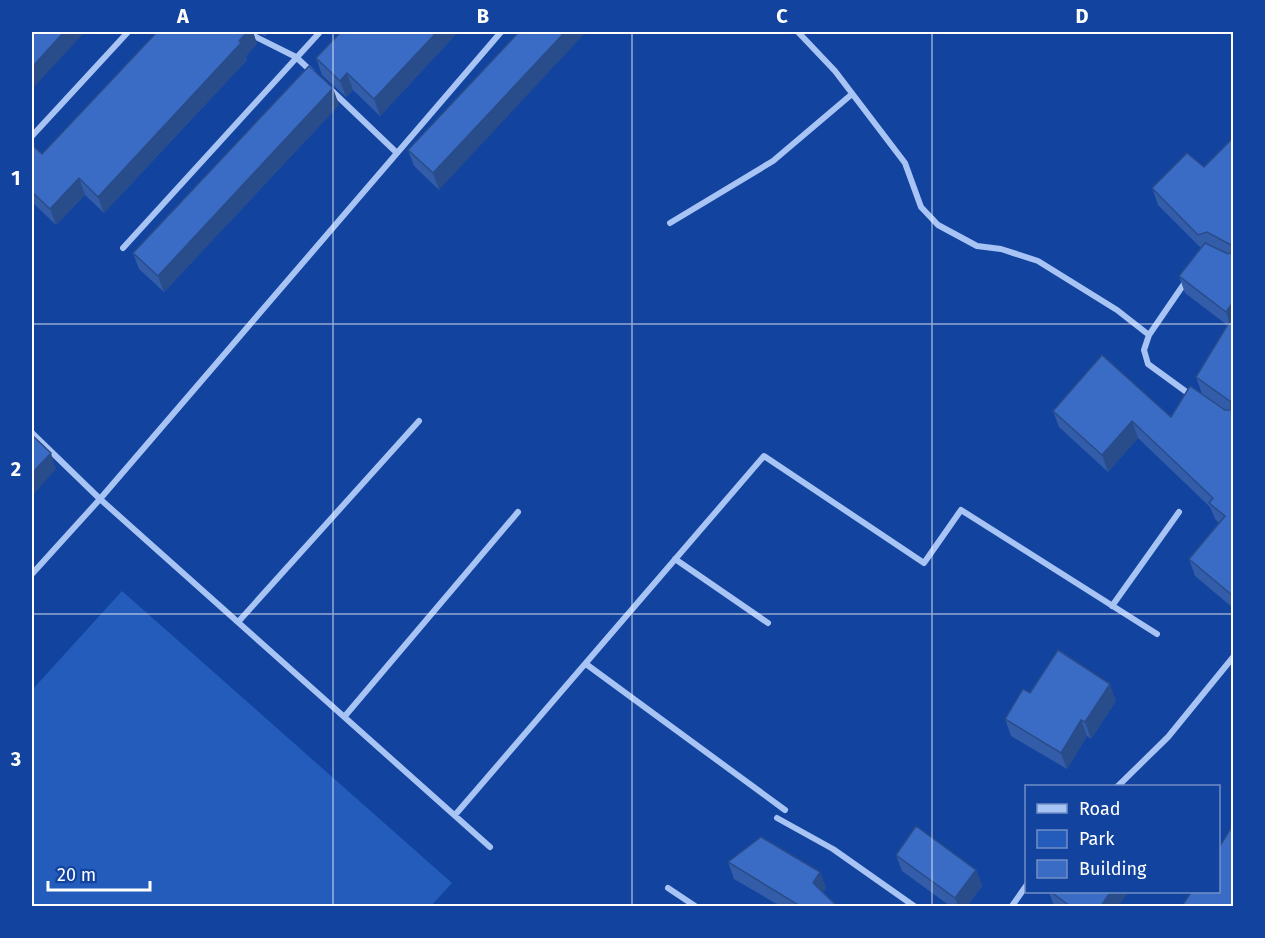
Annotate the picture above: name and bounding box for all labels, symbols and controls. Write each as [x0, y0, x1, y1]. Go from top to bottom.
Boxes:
text: A [176, 4, 190, 28]
text: B [477, 4, 489, 28]
text: C [776, 4, 788, 28]
text: D [1075, 4, 1089, 28]
text: 1 [11, 166, 21, 190]
text: 2 [11, 457, 21, 481]
text: 3 [10, 747, 21, 771]
legend [1025, 785, 1220, 893]
text: Road [1079, 798, 1121, 820]
text: Park [1079, 828, 1115, 850]
scale bar [48, 854, 150, 892]
text: Building [1079, 858, 1147, 880]
text: 20 m [57, 864, 96, 886]

